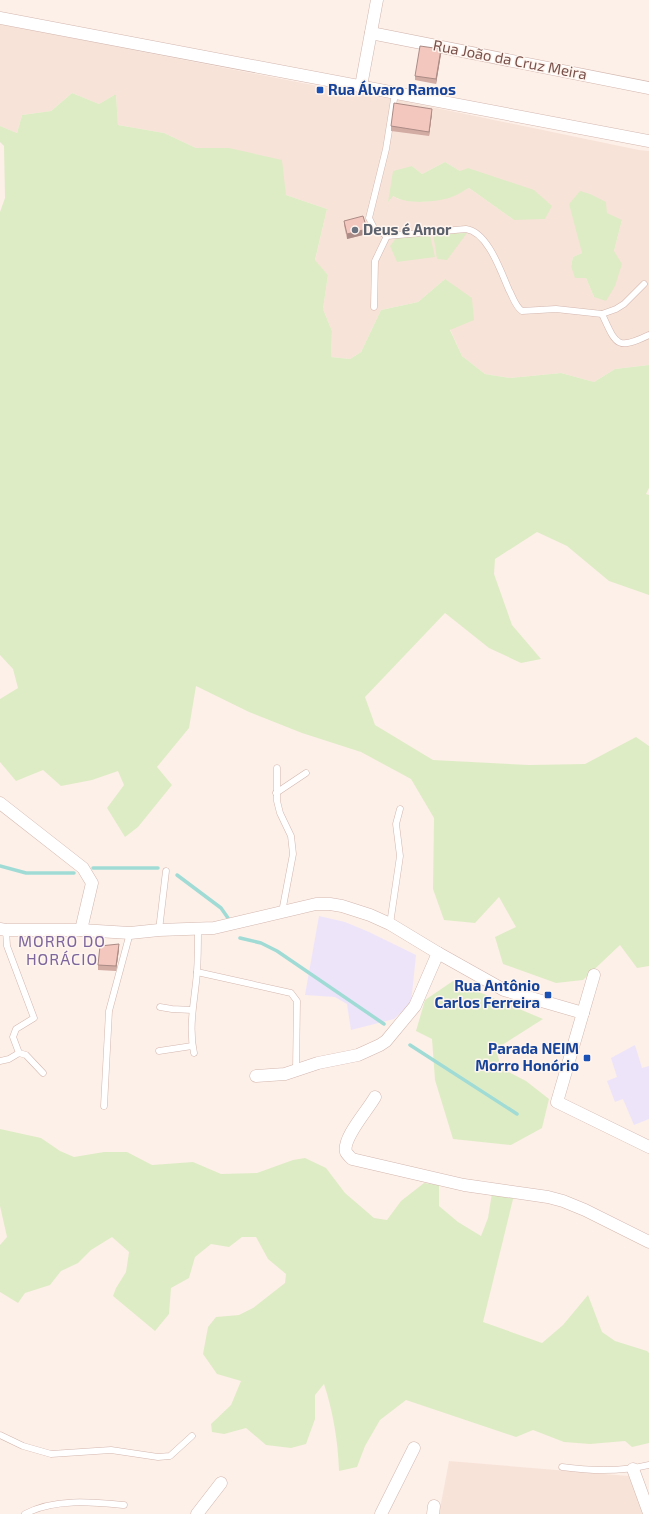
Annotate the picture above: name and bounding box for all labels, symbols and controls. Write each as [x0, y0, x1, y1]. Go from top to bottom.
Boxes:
street label: Rua João da Cruz Meira [432, 35, 589, 83]
place label: Rua Álvaro Ramos [328, 80, 456, 98]
marker: Rua Álvaro Ramos [315, 85, 325, 95]
place label: Deus é Amor [363, 220, 452, 238]
marker: Deus é Amor [350, 225, 360, 235]
district label: MORRO DO HORÁCIO [18, 931, 106, 968]
place label: Rua Antônio Carlos Ferreira [434, 976, 540, 1011]
marker: Rua Antônio Carlos Ferreira [543, 990, 553, 1000]
place label: Parada NEIM Morro Honório [475, 1039, 579, 1074]
marker: Parada NEIM Morro Honório [582, 1053, 592, 1063]

